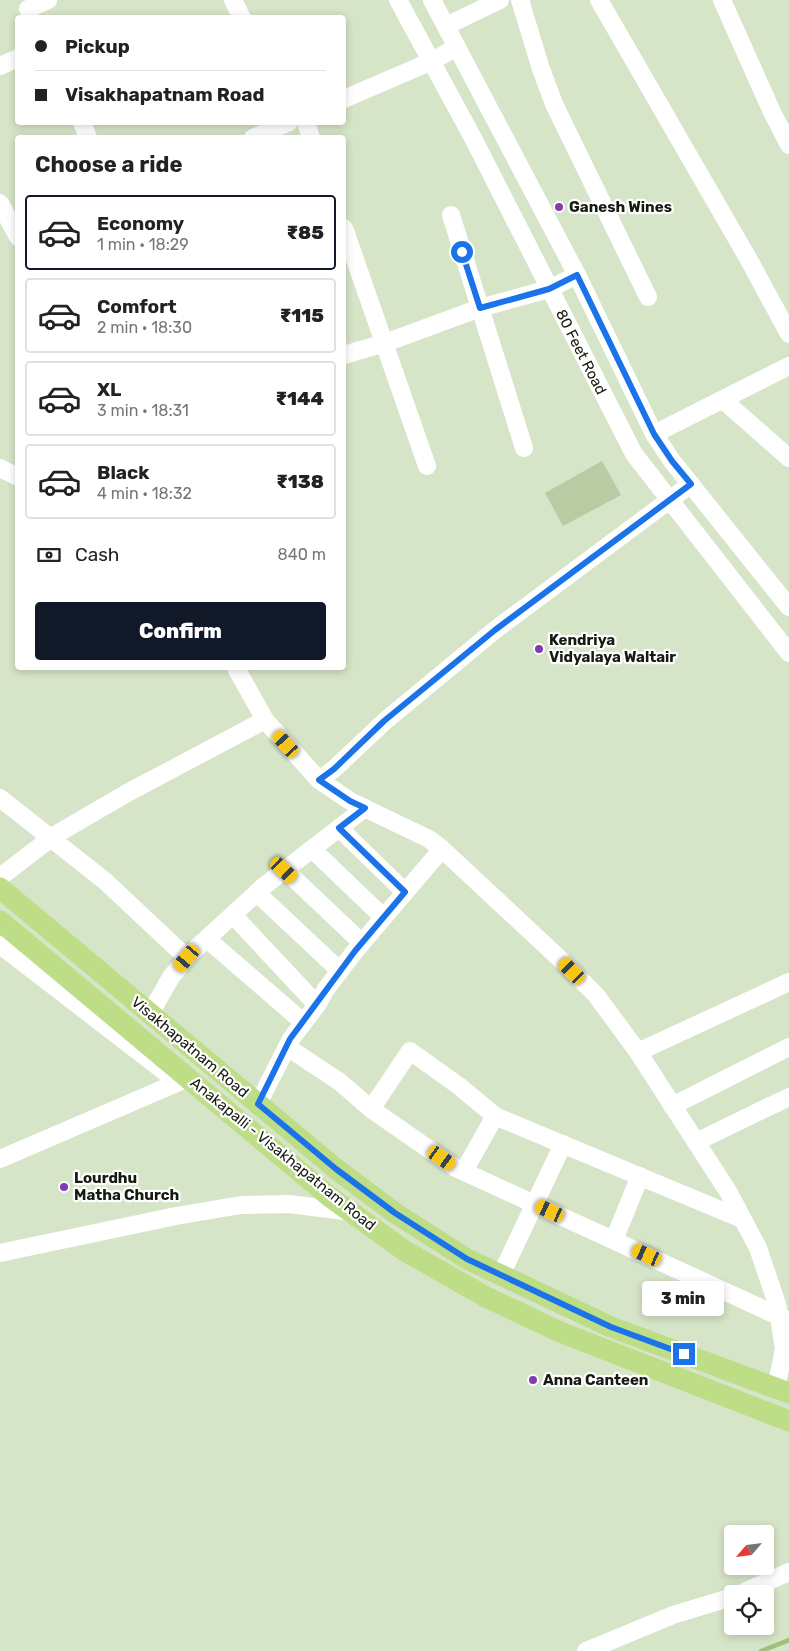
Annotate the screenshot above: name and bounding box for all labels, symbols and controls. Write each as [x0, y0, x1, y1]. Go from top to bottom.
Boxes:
text: Pickup [65, 35, 130, 58]
text: Visakhapatnam Road [65, 83, 264, 106]
text: Choose a ride [35, 151, 182, 178]
place label: Ganesh Wines [569, 198, 672, 216]
marker: Ganesh Wines [553, 201, 565, 213]
icon: car [37, 210, 82, 255]
text: Economy [97, 212, 184, 235]
text: ₹85 [287, 221, 324, 244]
text: 1 min · 18:29 [97, 235, 189, 254]
route start [451, 241, 473, 263]
icon: car [37, 293, 82, 338]
text: Comfort [97, 295, 177, 318]
text: ₹115 [280, 304, 324, 327]
street label: 80 Feet Road [552, 306, 610, 398]
text: 2 min · 18:30 [97, 318, 192, 337]
icon: car [37, 376, 82, 421]
text: XL [97, 378, 121, 401]
text: ₹144 [276, 387, 324, 410]
text: 3 min · 18:31 [97, 401, 189, 420]
icon: car [37, 459, 82, 504]
text: Black [97, 461, 149, 484]
text: ₹138 [276, 470, 324, 493]
text: 4 min · 18:32 [97, 484, 192, 503]
icon: cash [35, 541, 63, 569]
text: Cash [75, 543, 119, 566]
text: 840 m [278, 545, 326, 564]
button: Confirm [35, 602, 326, 660]
place label: Kendriya Vidyalaya Waltair [549, 631, 676, 666]
marker: Kendriya Vidyalaya Waltair [533, 643, 545, 655]
car [270, 728, 301, 760]
car [267, 854, 300, 886]
car [171, 942, 202, 974]
car [556, 955, 587, 987]
street label: Visakhapatnam Road [128, 993, 252, 1101]
street label: Anakapalli - Visakhapatnam Road [187, 1074, 379, 1234]
car [425, 1143, 458, 1173]
place label: Lourdhu Matha Church [74, 1169, 179, 1204]
marker: Lourdhu Matha Church [58, 1181, 70, 1193]
car [533, 1198, 566, 1224]
car [630, 1242, 663, 1268]
callout: 3 min [643, 1282, 725, 1316]
text: 3 min [661, 1289, 705, 1308]
route end [673, 1343, 695, 1365]
place label: Anna Canteen [543, 1371, 649, 1389]
marker: Anna Canteen [527, 1374, 539, 1386]
north arrow [724, 1525, 774, 1575]
map controls [724, 1525, 774, 1635]
button: locate [724, 1585, 774, 1635]

